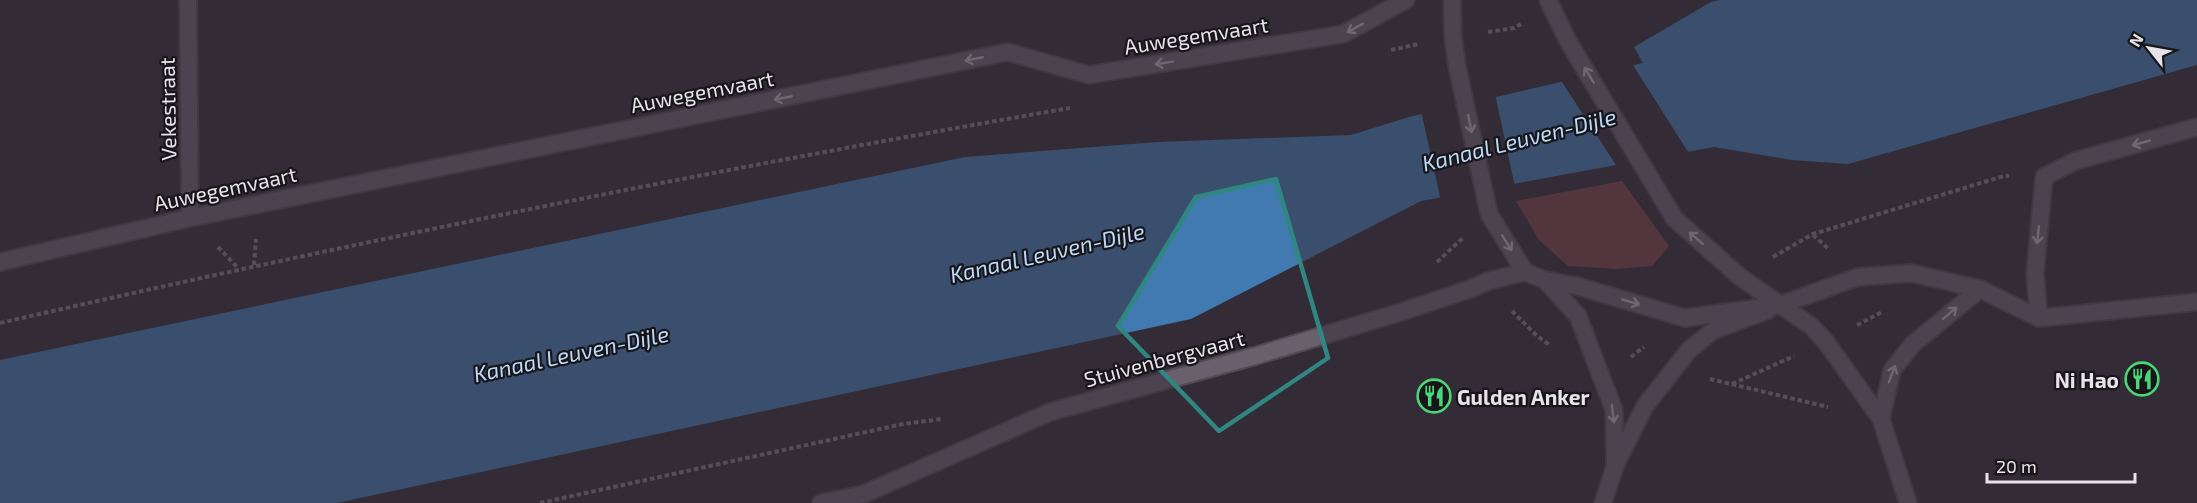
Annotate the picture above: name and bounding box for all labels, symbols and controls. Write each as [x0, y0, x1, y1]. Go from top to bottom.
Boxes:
street label: Auwegemvaart [1122, 11, 1270, 59]
north arrow [2119, 18, 2179, 78]
one-way arrow [1347, 22, 1364, 34]
text: N [2125, 30, 2147, 50]
one-way arrow [965, 54, 984, 65]
street label: Vekestraat [154, 57, 180, 161]
one-way arrow [1155, 58, 1174, 69]
street label: Auwegemvaart [628, 65, 776, 117]
one-way arrow [1582, 67, 1594, 84]
one-way arrow [773, 93, 793, 104]
water label: Kanaal Leuven-Dijle [1419, 102, 1619, 177]
one-way arrow [1464, 114, 1476, 133]
one-way arrow [2132, 137, 2151, 149]
street label: Auwegemvaart [151, 161, 299, 215]
water label: Kanaal Leuven-Dijle [947, 217, 1147, 288]
one-way arrow [2032, 225, 2043, 244]
one-way arrow [1689, 231, 1704, 245]
one-way arrow [1502, 234, 1514, 251]
one-way arrow [1621, 297, 1640, 308]
one-way arrow [1942, 307, 1958, 320]
water label: Kanaal Leuven-Dijle [471, 320, 671, 387]
street label: Stuivenbergvaart [1081, 325, 1247, 391]
restaurant icon: Ni Hao [2124, 361, 2160, 397]
one-way arrow [1888, 366, 1899, 384]
place label: Ni Hao [2055, 367, 2119, 392]
restaurant icon: Gulden Anker [1416, 378, 1452, 414]
place label: Gulden Anker [1457, 384, 1590, 409]
one-way arrow [1607, 404, 1618, 423]
scale bar [1987, 446, 2136, 484]
text: 20 m [1996, 455, 2037, 477]

